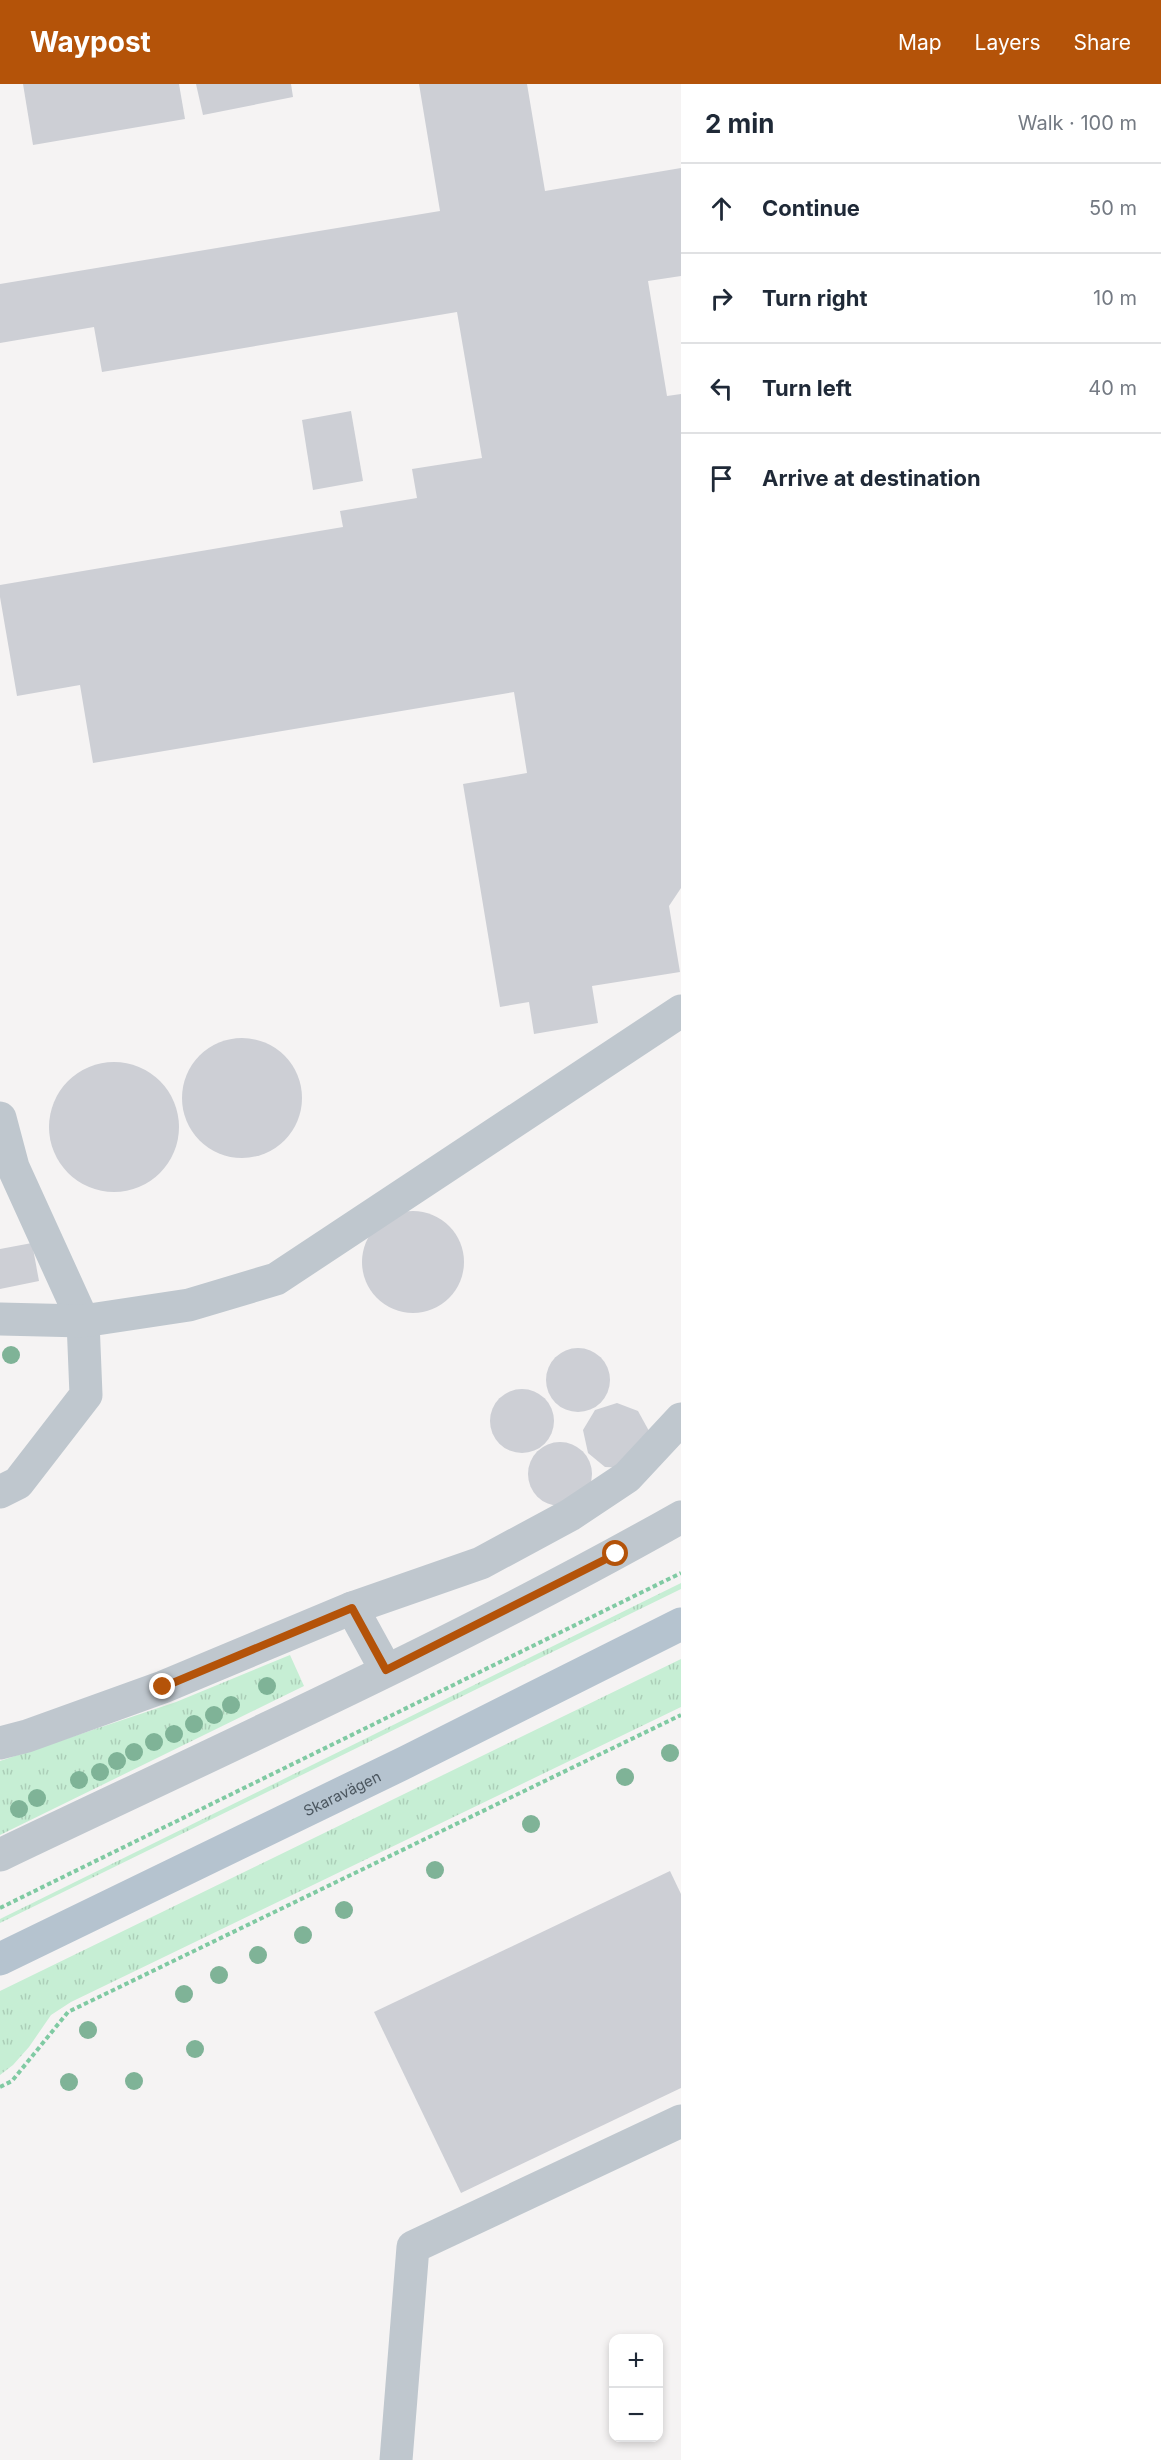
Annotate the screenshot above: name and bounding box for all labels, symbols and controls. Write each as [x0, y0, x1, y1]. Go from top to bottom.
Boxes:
text: Waypost [30, 25, 151, 59]
text: Map [898, 30, 942, 55]
text: Layers [975, 30, 1041, 55]
text: Share [1074, 30, 1131, 55]
text: 2 min [705, 108, 775, 139]
text: Walk · 100 m [1018, 111, 1137, 135]
icon: ahead [705, 192, 738, 225]
text: Continue [762, 195, 860, 221]
text: 50 m [1089, 196, 1137, 220]
icon: right [705, 282, 738, 315]
text: Turn right [762, 285, 868, 311]
text: 10 m [1093, 286, 1137, 310]
icon: left [705, 372, 738, 405]
text: Turn left [762, 375, 852, 401]
text: 40 m [1088, 376, 1137, 400]
icon: arrive [705, 462, 738, 495]
text: Arrive at destination [762, 465, 981, 491]
route start [602, 1540, 628, 1566]
route end [149, 1673, 175, 1699]
street label: Skaravägen [300, 1766, 384, 1820]
map controls [609, 2334, 663, 2442]
button: + [609, 2334, 663, 2388]
button: − [609, 2388, 663, 2442]

